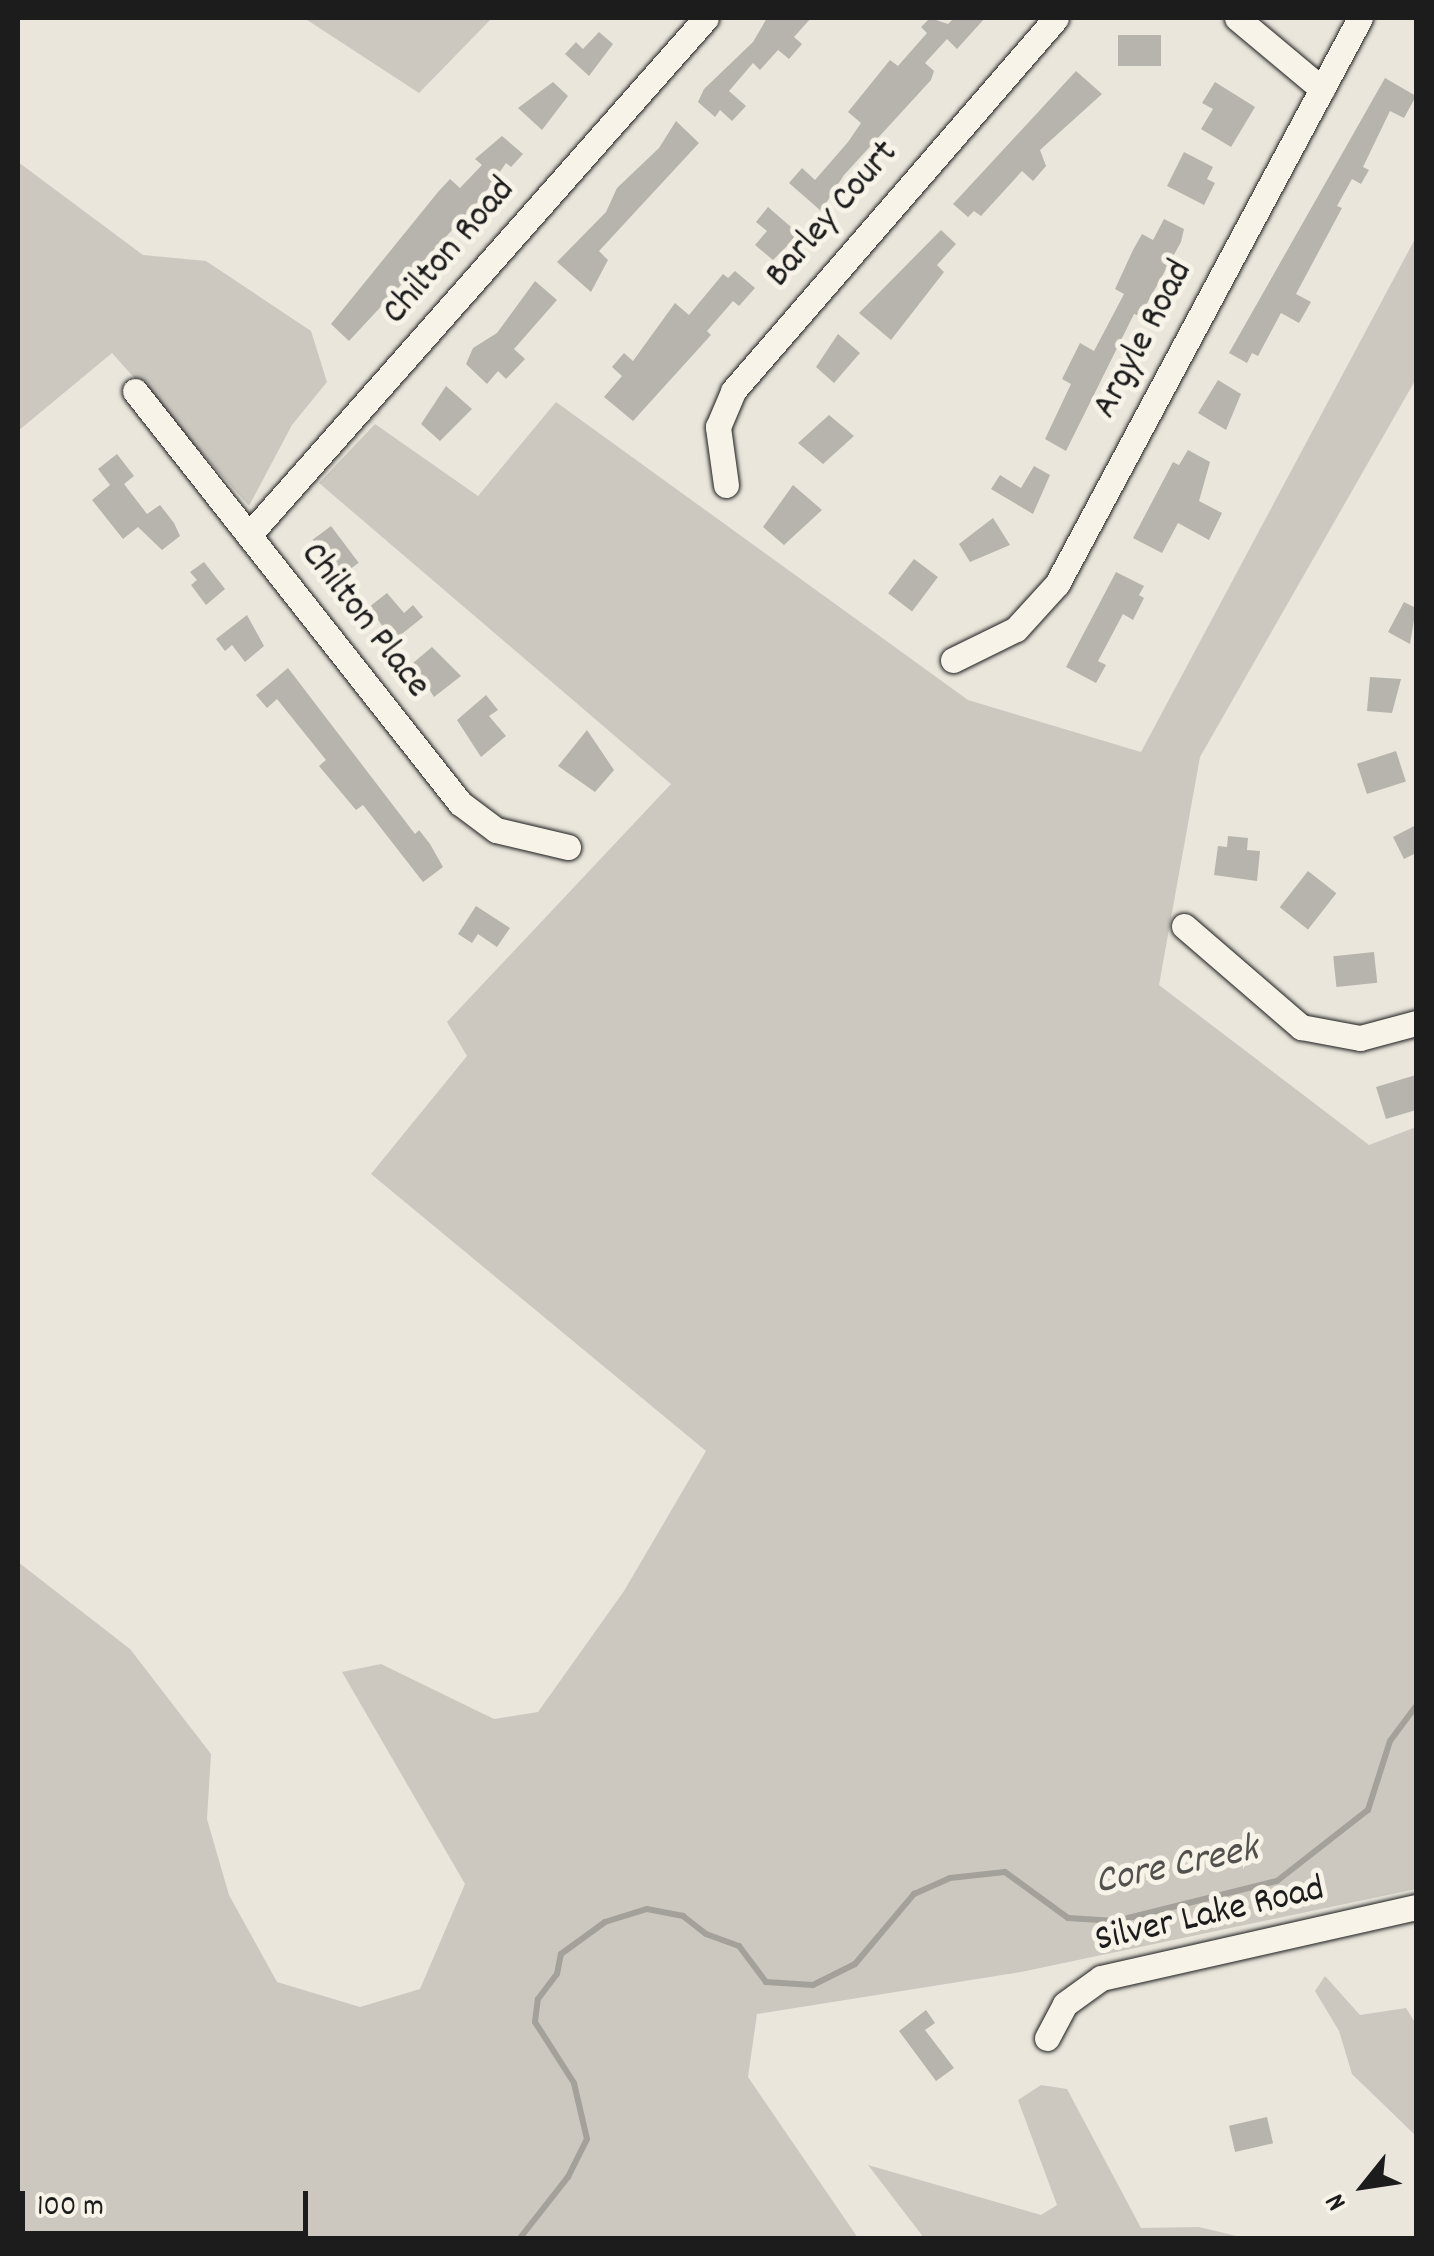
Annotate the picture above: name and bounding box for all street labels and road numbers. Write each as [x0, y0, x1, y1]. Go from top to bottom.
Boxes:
street label: Barley Court [757, 132, 909, 298]
street label: Chilton Road [374, 169, 526, 335]
street label: Argyle Road [1083, 253, 1205, 427]
street label: Chilton Place [289, 534, 439, 708]
street label: Silver Lake Road [1091, 1868, 1329, 1964]

